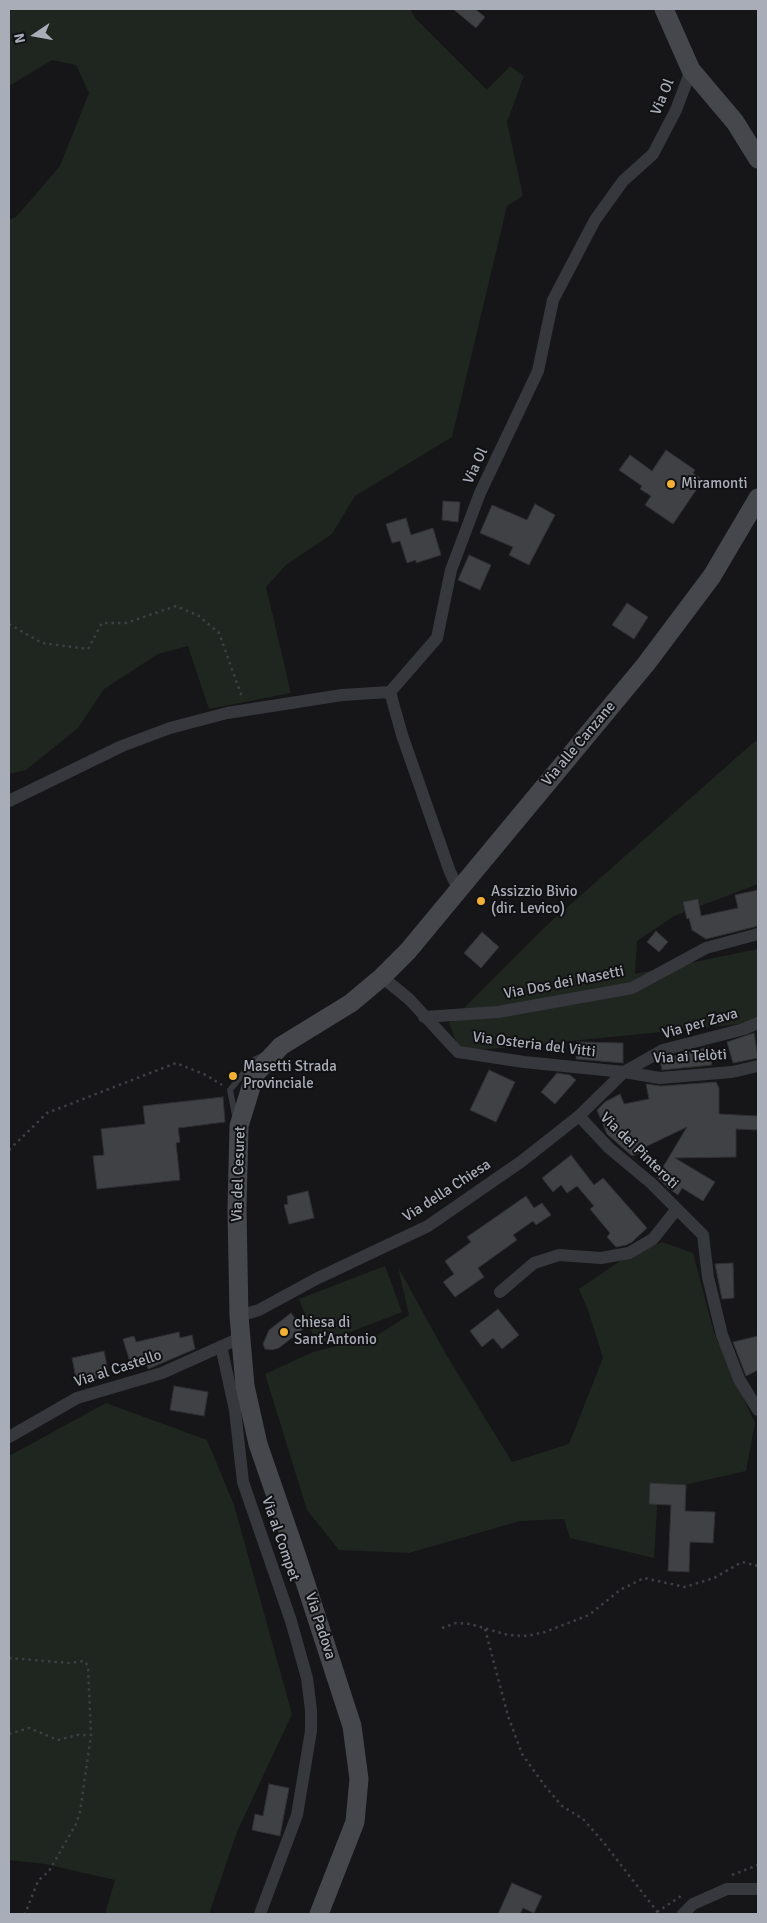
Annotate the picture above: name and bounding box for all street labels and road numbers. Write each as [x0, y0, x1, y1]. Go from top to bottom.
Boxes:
street label: Via Ol [647, 76, 679, 118]
street label: Via Ol [460, 445, 492, 487]
street label: Via alle Canzane [538, 698, 620, 790]
street label: Via Dos dei Masetti [502, 963, 626, 1003]
street label: Via per Zava [660, 1005, 740, 1043]
street label: Via Osteria del Vitti [471, 1029, 597, 1061]
street label: Via ai Telòti [653, 1046, 727, 1068]
street label: Via dei Pinteroti [596, 1109, 682, 1193]
street label: Via del Cesuret [228, 1126, 250, 1222]
street label: Via della Chiesa [400, 1156, 494, 1226]
street label: Via al Castello [72, 1346, 164, 1392]
street label: Via al Compet [257, 1494, 303, 1584]
street label: Via Padova [301, 1590, 339, 1662]

